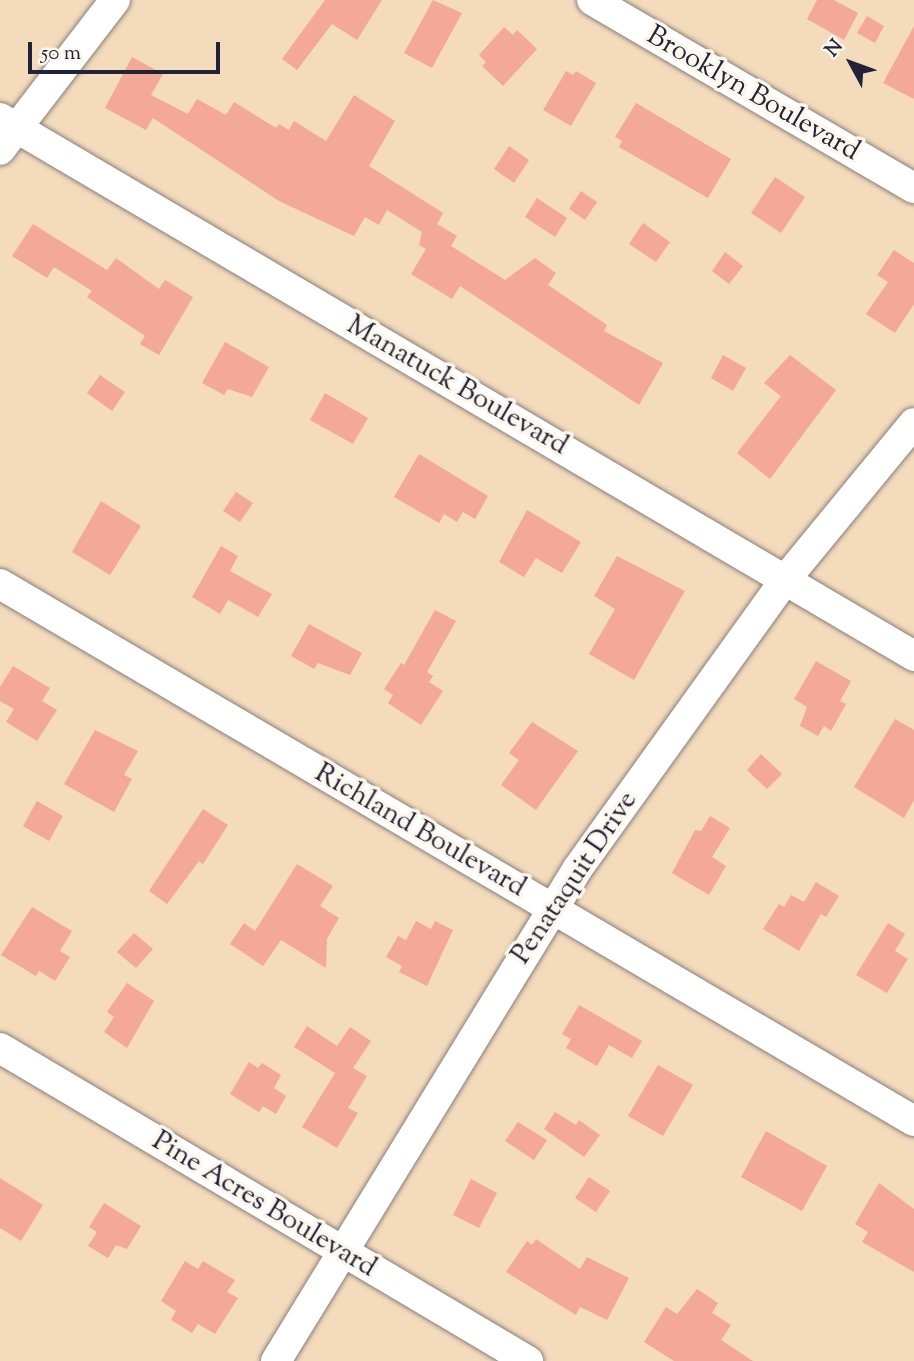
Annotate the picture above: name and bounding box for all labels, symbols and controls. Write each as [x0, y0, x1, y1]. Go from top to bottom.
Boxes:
street label: Brooklyn Boulevard [640, 19, 866, 169]
scale bar [32, 28, 224, 72]
north arrow [816, 28, 886, 98]
text: N [820, 34, 850, 63]
text: 50 m [41, 39, 81, 69]
street label: Manatuck Boulevard [340, 309, 574, 463]
street label: Richland Boulevard [308, 757, 532, 905]
street label: Penataquit Drive [505, 785, 645, 971]
street label: Pine Acres Boulevard [146, 1125, 382, 1285]

